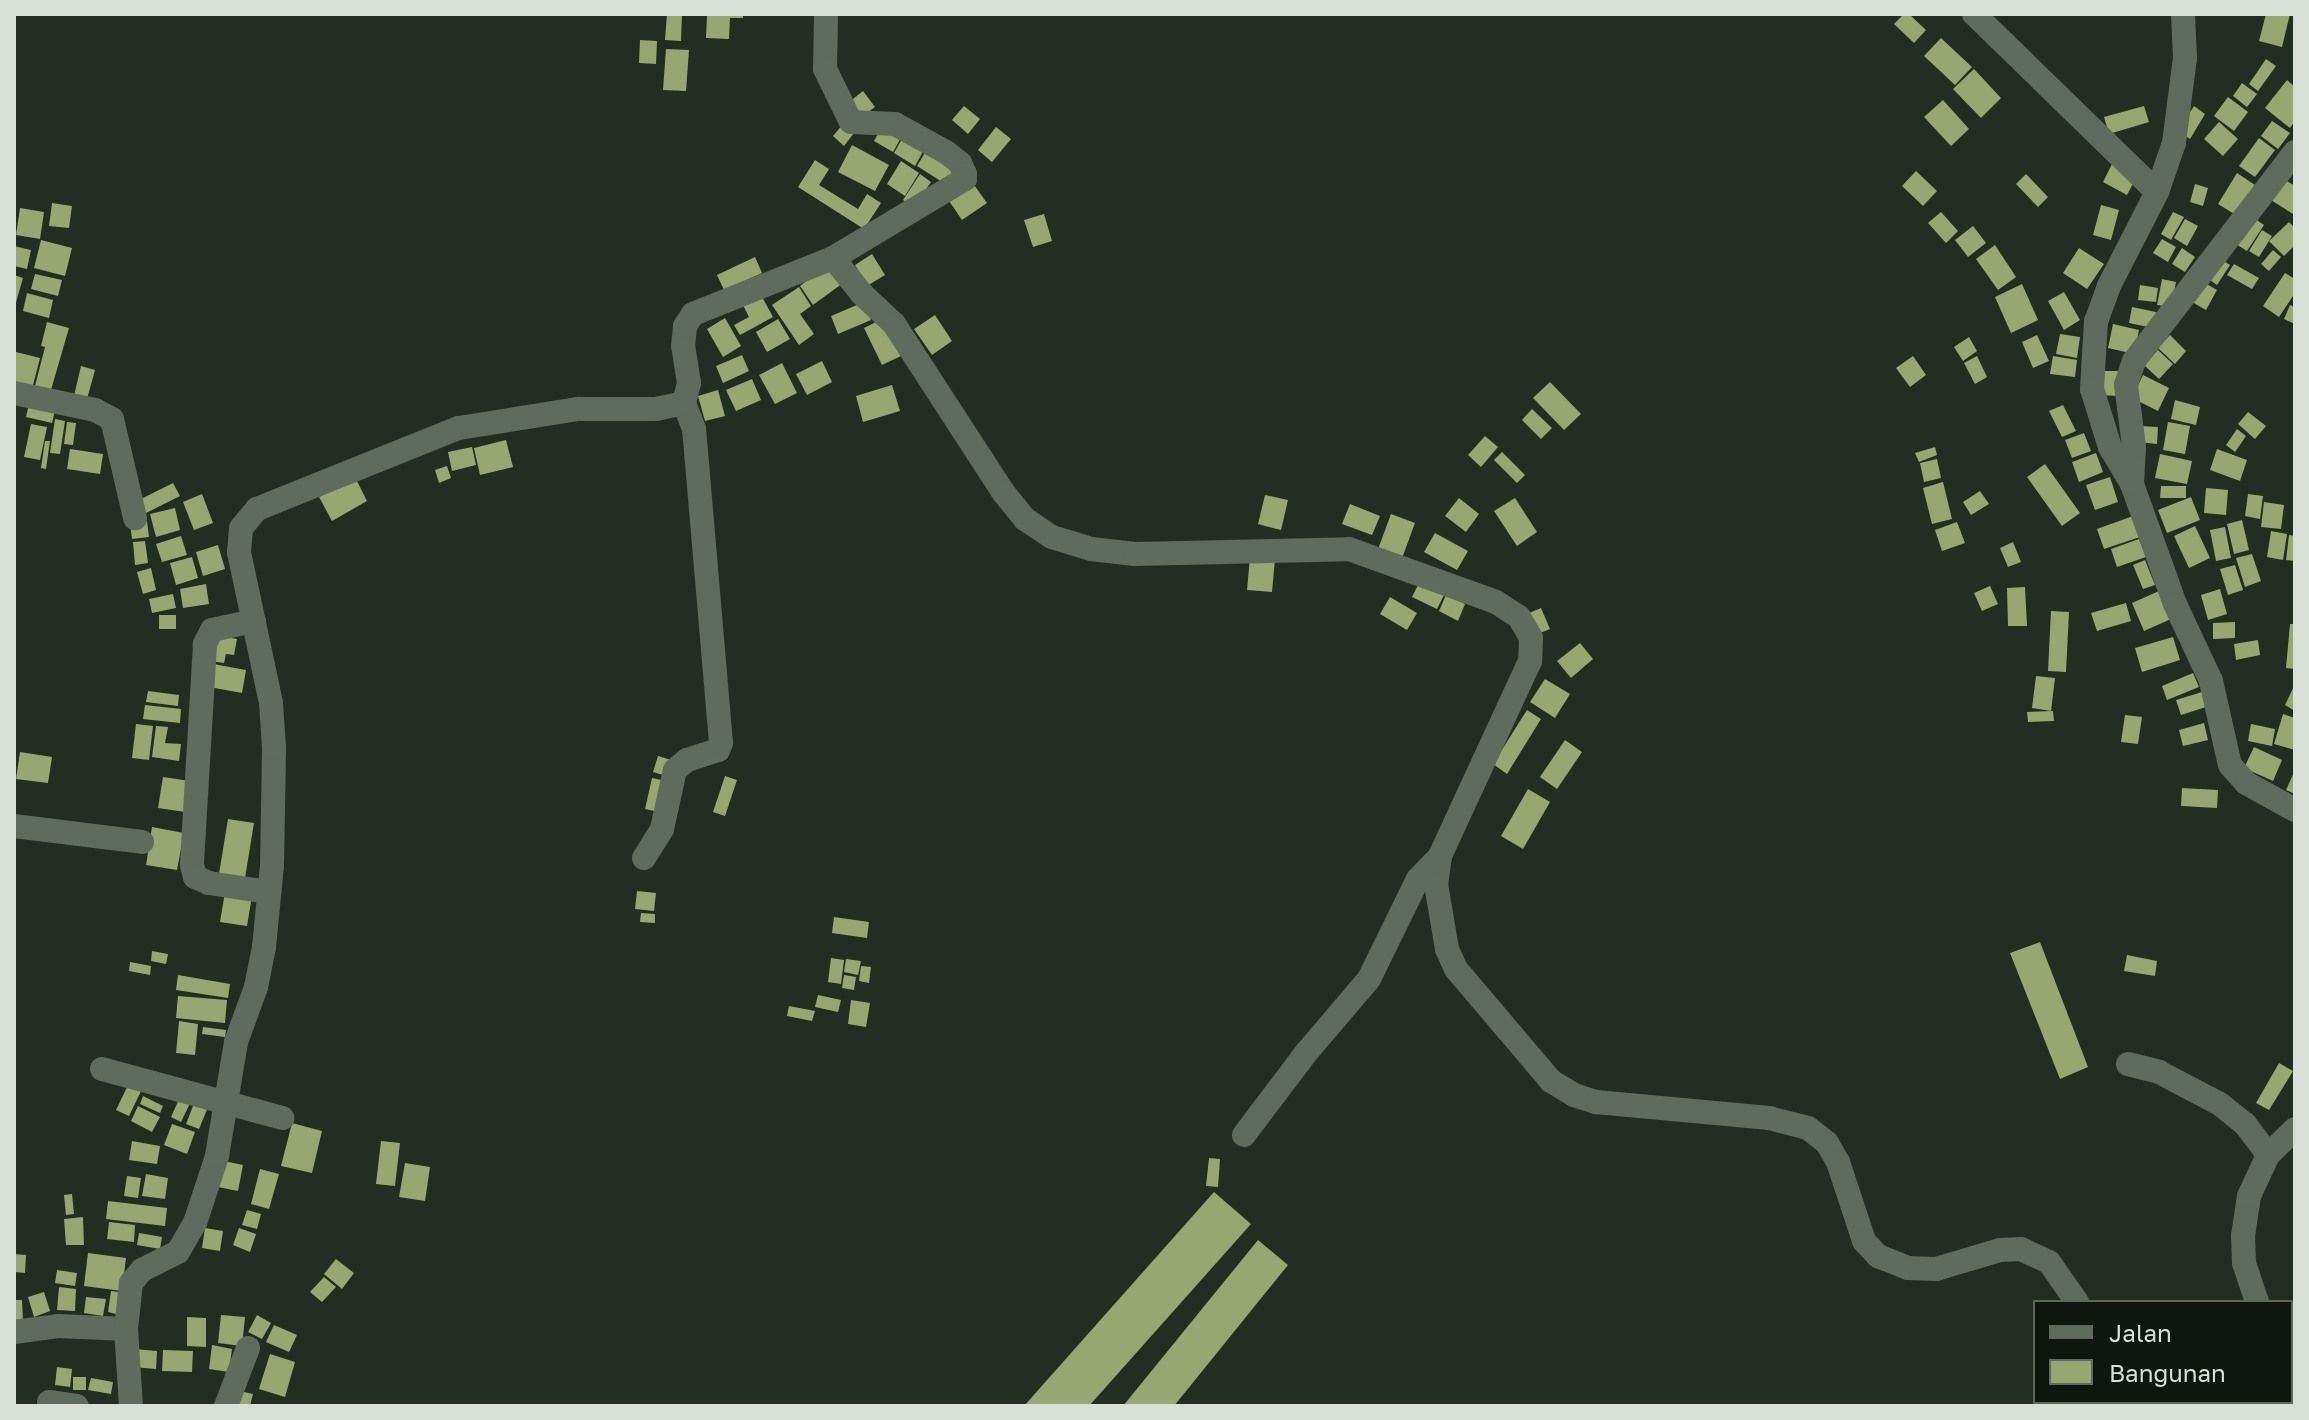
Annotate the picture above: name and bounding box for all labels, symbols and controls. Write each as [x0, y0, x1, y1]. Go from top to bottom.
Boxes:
legend [2033, 1300, 2293, 1404]
text: Jalan [2109, 1318, 2172, 1347]
text: Bangunan [2109, 1358, 2226, 1387]

